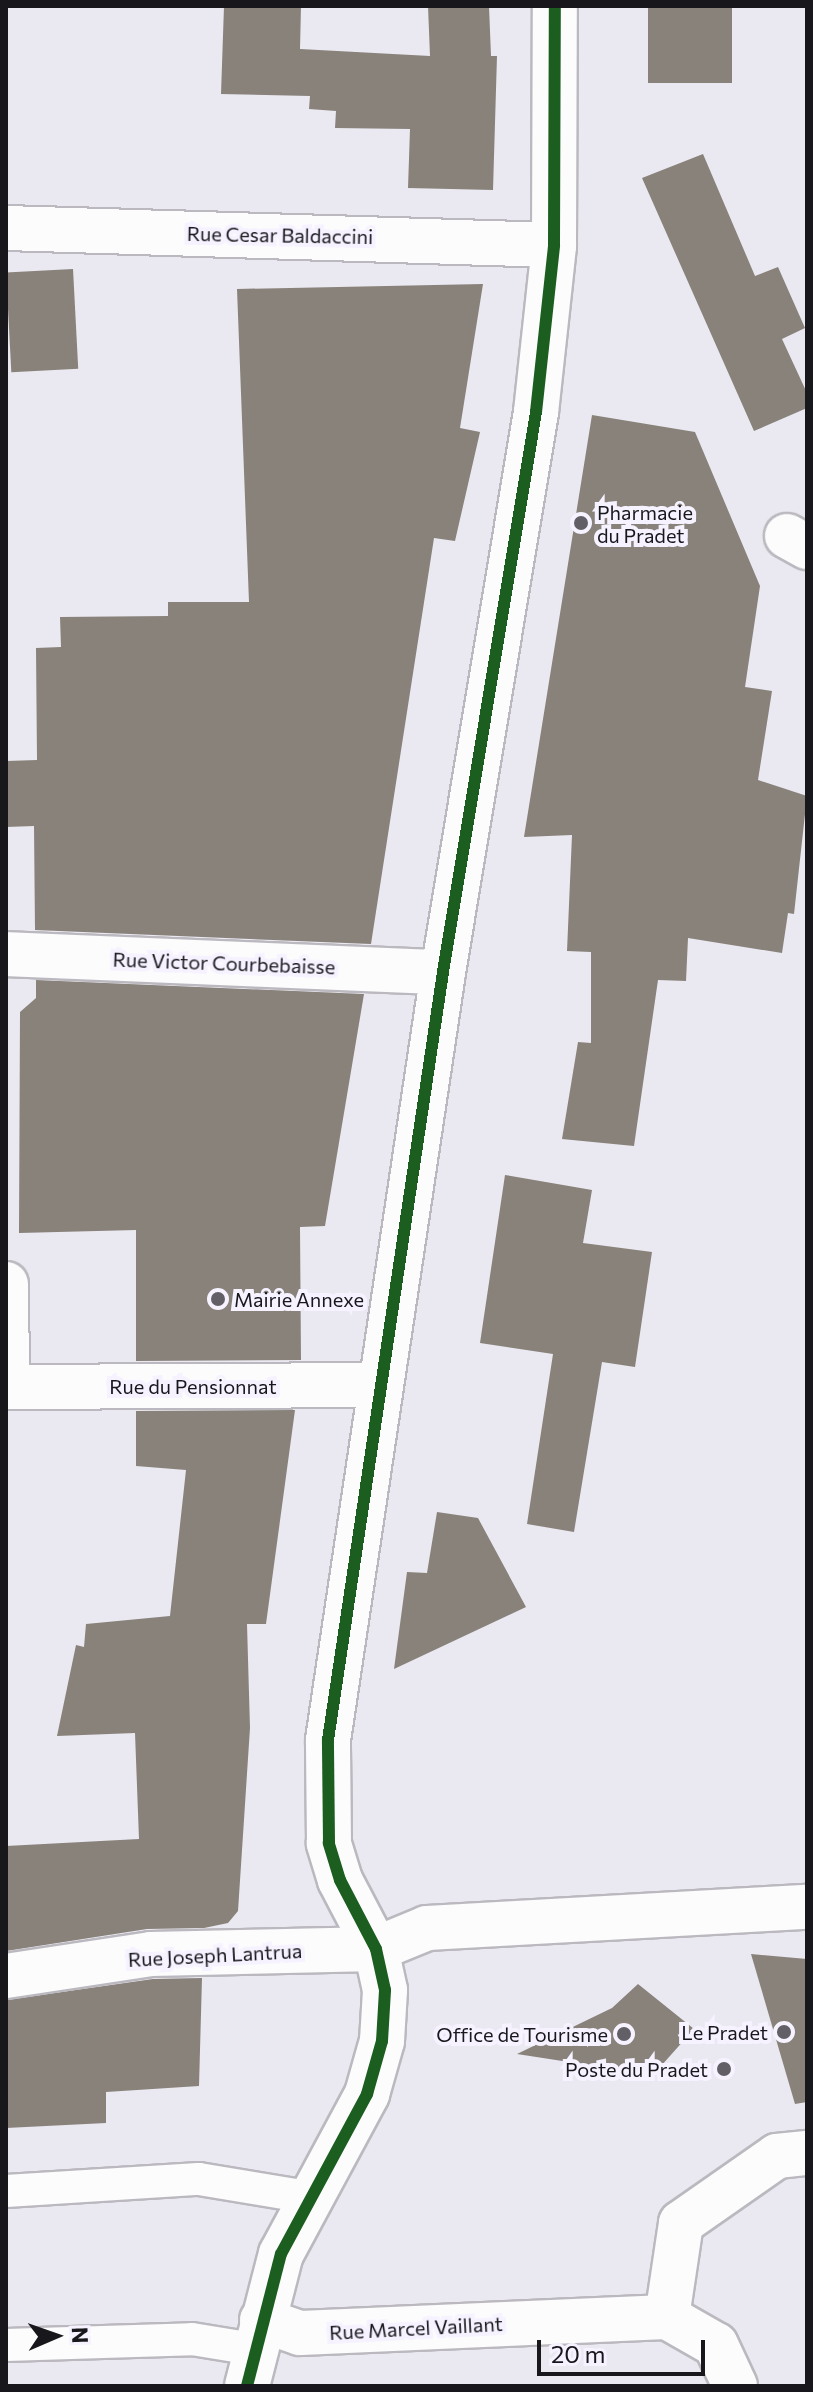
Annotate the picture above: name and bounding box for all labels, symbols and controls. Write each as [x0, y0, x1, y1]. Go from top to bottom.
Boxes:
street label: Rue Cesar Baldaccini [187, 221, 373, 249]
place label: Pharmacie du Pradet [597, 500, 693, 547]
marker: Pharmacie du Pradet [572, 514, 590, 532]
street label: Rue Victor Courbebaisse [112, 947, 336, 979]
place label: Mairie Annexe [234, 1287, 364, 1311]
marker: Mairie Annexe [209, 1290, 227, 1308]
street label: Rue du Pensionnat [109, 1374, 277, 1398]
street label: Rue Joseph Lantrua [127, 1938, 303, 1972]
place label: Le Pradet [681, 2020, 768, 2044]
place label: Office de Tourisme [436, 2022, 608, 2046]
marker: Le Pradet [775, 2023, 793, 2041]
marker: Office de Tourisme [615, 2025, 633, 2043]
place label: Poste du Pradet [565, 2057, 708, 2081]
marker: Poste du Pradet [715, 2060, 733, 2078]
north arrow [16, 2296, 96, 2376]
street label: Rue Marcel Vaillant [329, 2311, 503, 2345]
scale bar [541, 2324, 709, 2374]
text: N [67, 2326, 94, 2344]
text: 20 m [551, 2339, 605, 2368]

